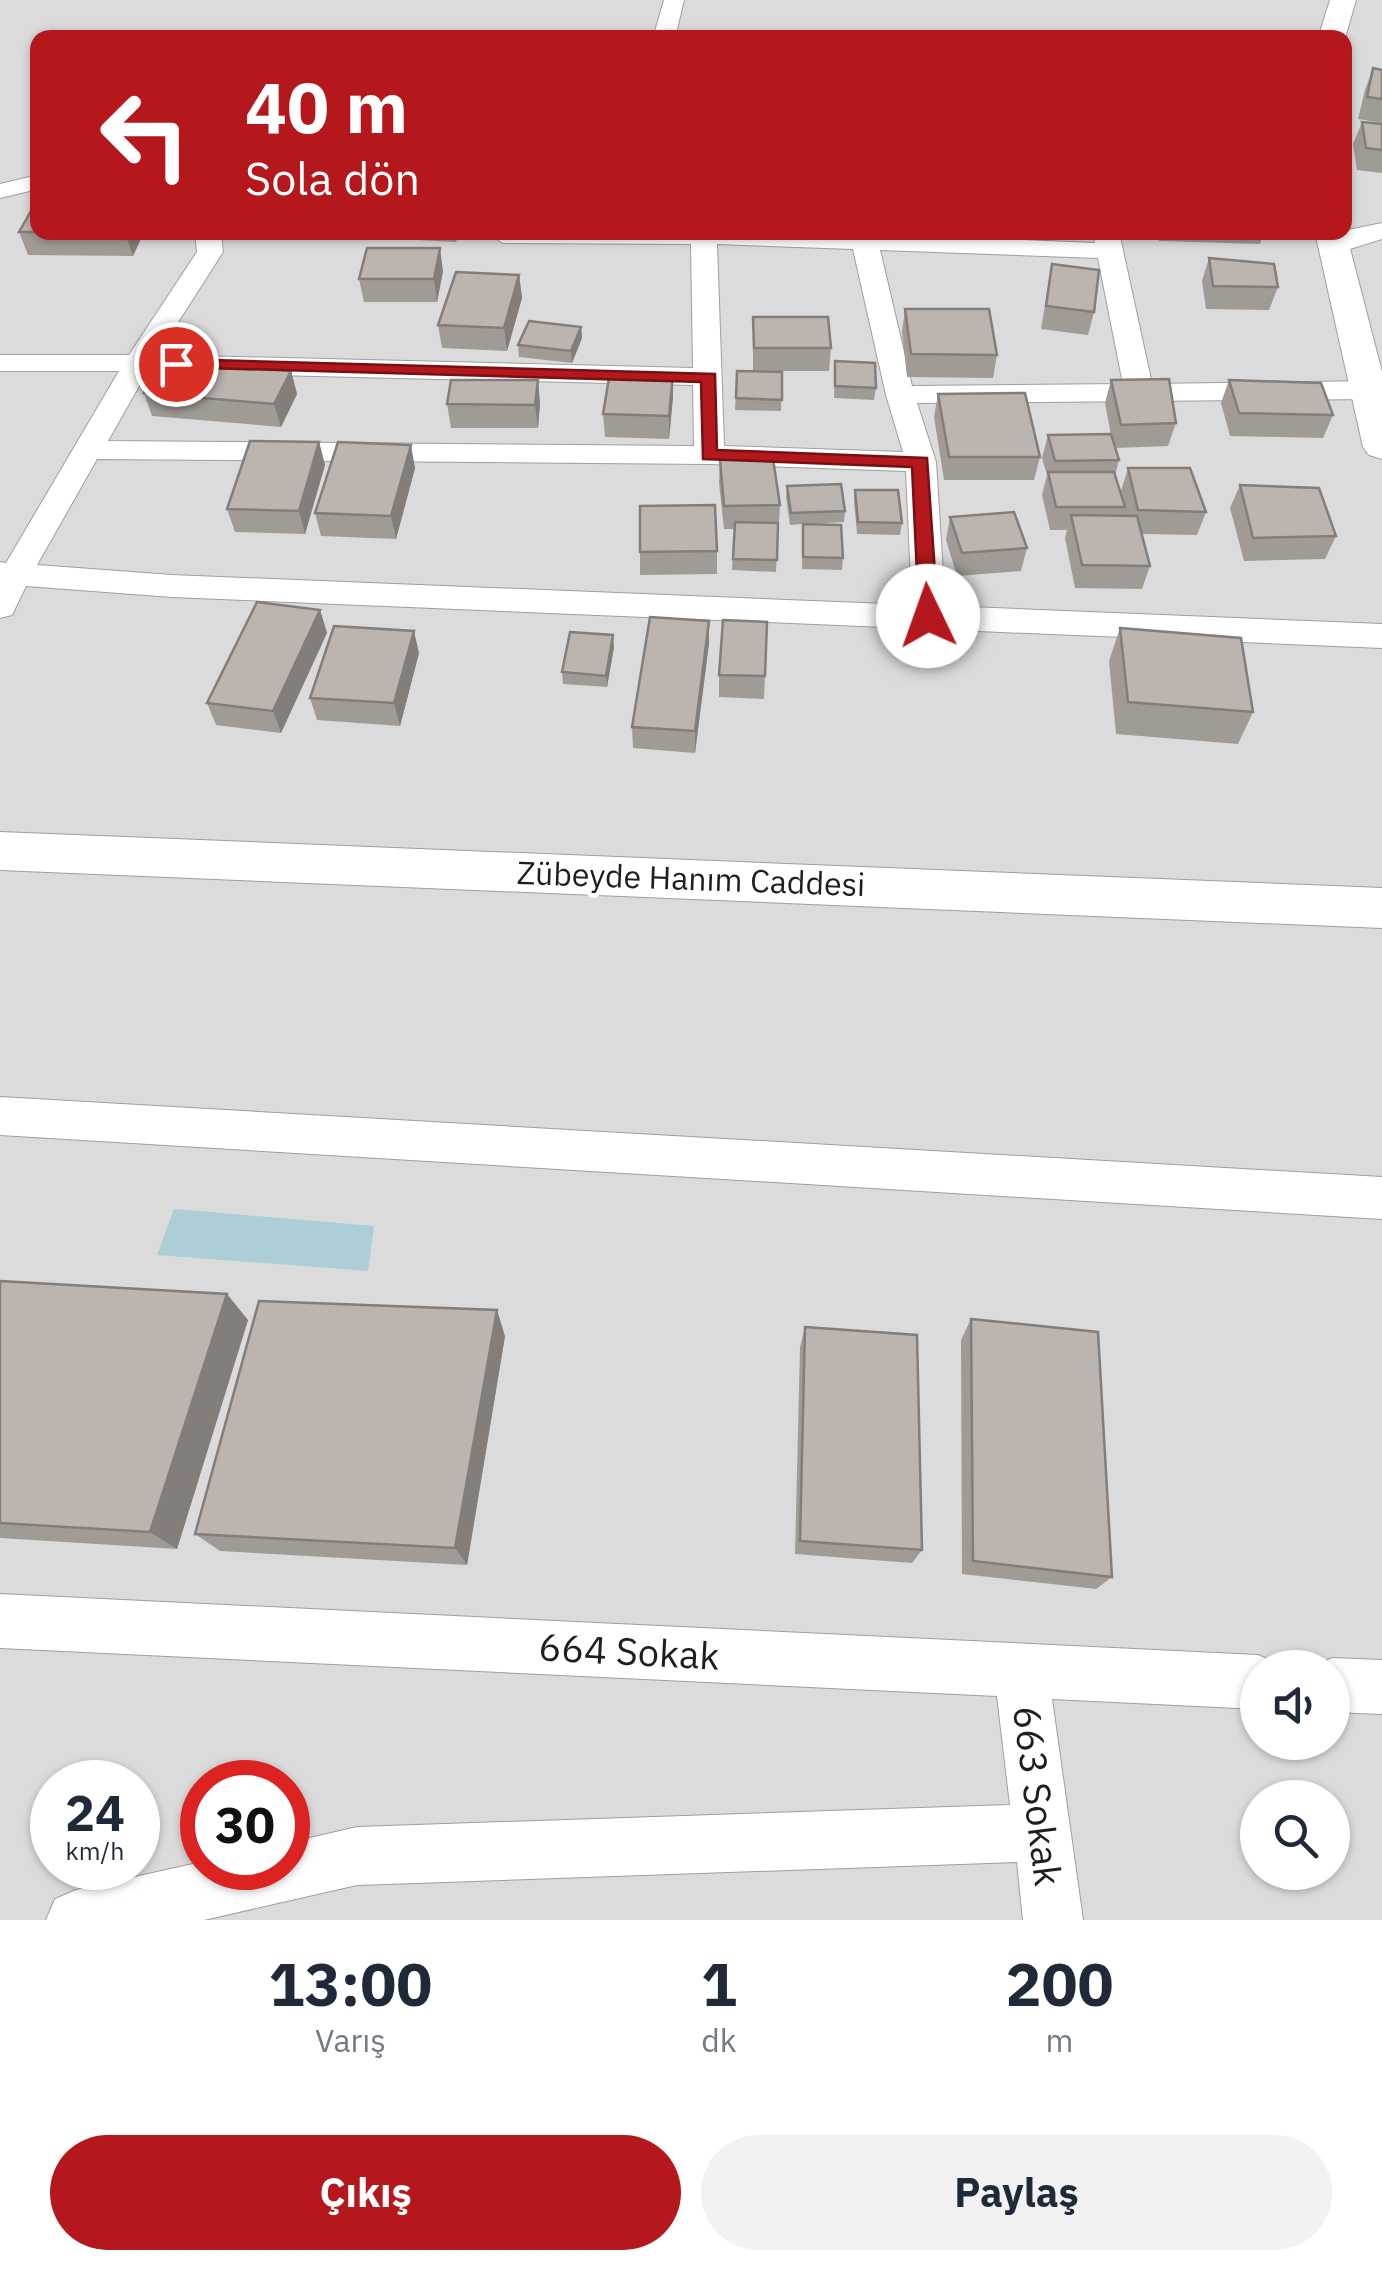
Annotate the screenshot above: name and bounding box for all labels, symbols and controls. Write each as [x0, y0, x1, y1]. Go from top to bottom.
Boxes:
text: 40 m [245, 61, 408, 152]
icon: left [80, 70, 210, 200]
text: Sola dön [245, 149, 420, 207]
pin [134, 322, 219, 407]
icon: arrive [149, 337, 204, 392]
position arrow [876, 564, 980, 668]
street label: Zübeyde Hanım Caddesi [516, 851, 866, 905]
street label: 664 Sokak [537, 1621, 721, 1680]
map controls [1240, 1650, 1350, 1890]
button: sound [1240, 1650, 1350, 1760]
street label: 663 Sokak [1003, 1703, 1074, 1889]
speed limit sign: 30 [180, 1760, 310, 1890]
text: 24 [65, 1780, 125, 1845]
button: search [1240, 1780, 1350, 1890]
text: km/h [66, 1834, 124, 1867]
text: 13:00 [269, 1944, 432, 2023]
text: 1 [701, 1944, 737, 2023]
text: 200 [1005, 1944, 1113, 2023]
text: Varış [315, 2019, 386, 2061]
text: dk [701, 2019, 737, 2061]
text: m [1045, 2019, 1073, 2061]
button: Çıkış [50, 2135, 681, 2250]
button: Paylaş [701, 2135, 1332, 2250]

